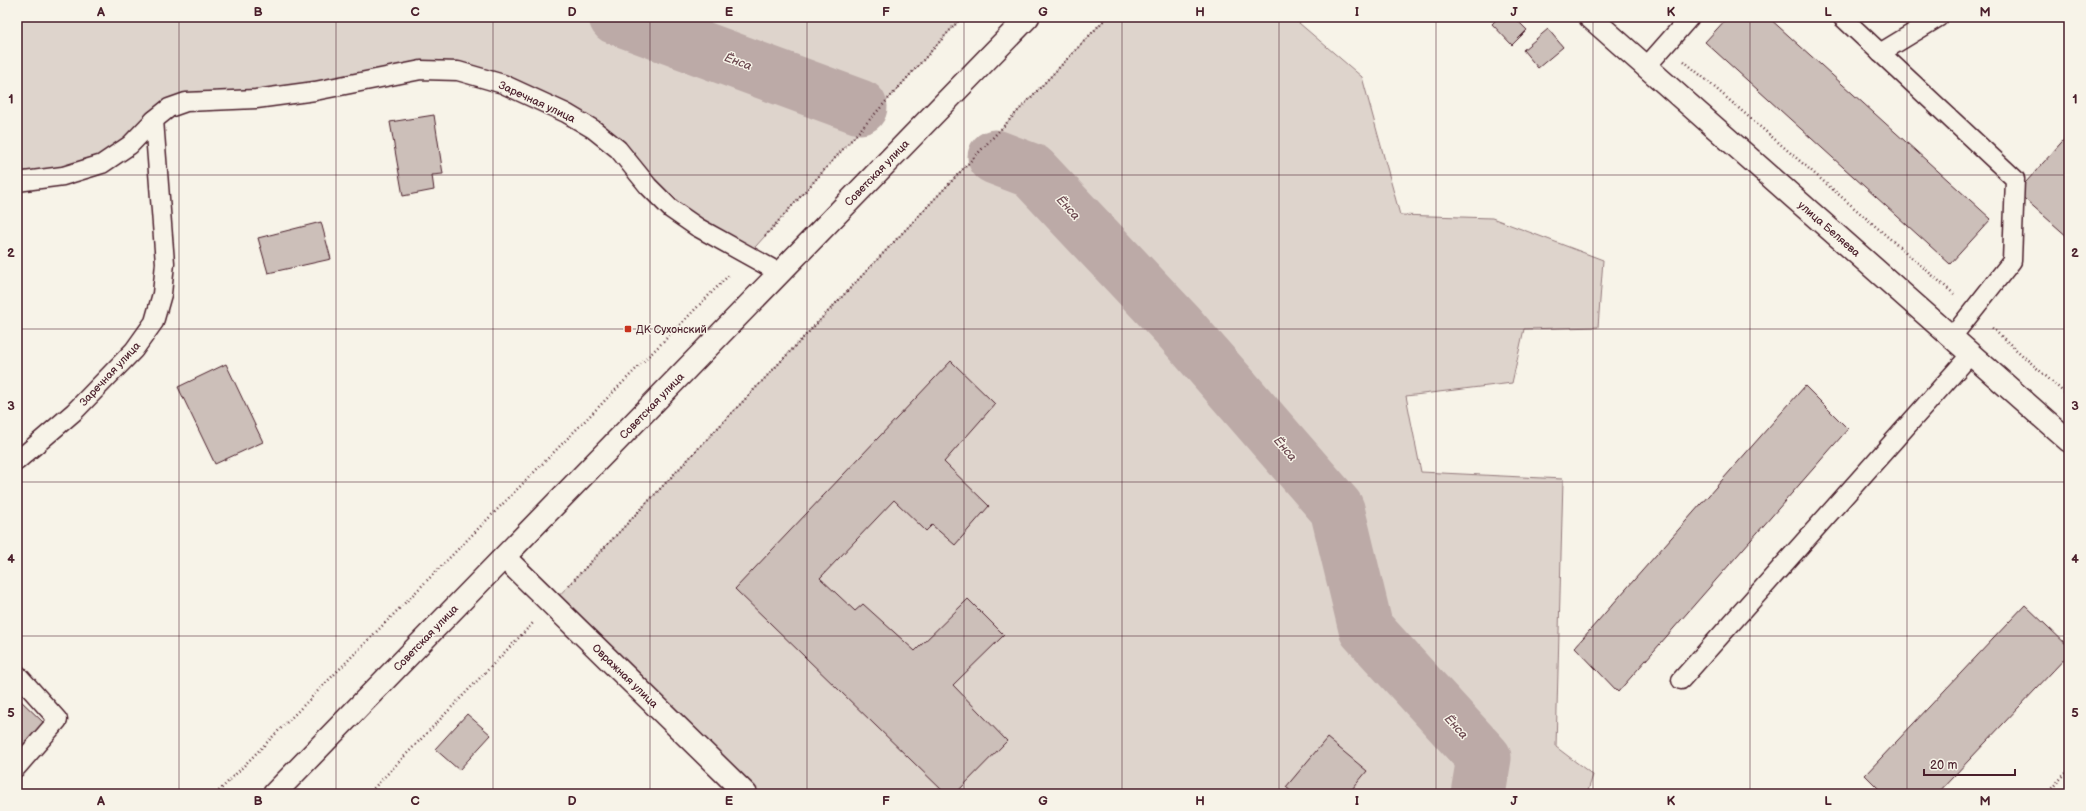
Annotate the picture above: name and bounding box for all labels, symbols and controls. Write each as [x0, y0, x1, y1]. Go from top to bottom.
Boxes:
text: A [96, 4, 105, 20]
text: B [253, 4, 263, 20]
text: C [410, 4, 420, 20]
text: D [567, 4, 577, 20]
text: E [725, 4, 734, 20]
text: F [882, 4, 890, 20]
text: G [1038, 4, 1048, 20]
text: H [1195, 4, 1205, 20]
text: I [1355, 4, 1359, 20]
text: J [1510, 4, 1518, 20]
text: K [1667, 4, 1676, 20]
text: L [1824, 4, 1832, 20]
text: M [1979, 4, 1991, 20]
water label: Ёнса [722, 49, 754, 74]
street label: Заречная улица [497, 79, 578, 126]
text: 1 [8, 91, 14, 107]
text: 1 [2072, 91, 2078, 107]
street label: Советская улица [842, 137, 912, 209]
water label: Ёнса [1053, 192, 1084, 223]
street label: улица Беляева [1795, 199, 1863, 260]
text: 2 [7, 245, 15, 261]
text: 2 [2071, 245, 2079, 261]
place label: ДК Сухонский [636, 323, 707, 336]
marker: ДК Сухонский [623, 324, 633, 334]
street label: Заречная улица [77, 339, 143, 409]
street label: Советская улица [617, 370, 687, 442]
text: 3 [7, 398, 15, 414]
text: 3 [2071, 398, 2079, 414]
water label: Ёнса [1270, 433, 1301, 464]
text: 4 [7, 551, 15, 567]
text: 4 [2071, 551, 2079, 567]
street label: Советская улица [391, 602, 461, 674]
street label: Овражная улица [589, 641, 661, 711]
text: 5 [7, 705, 15, 721]
text: 5 [2071, 705, 2079, 721]
water label: Ёнса [1441, 711, 1472, 742]
scale bar [1924, 751, 2015, 777]
text: 20 m [1930, 758, 1957, 773]
text: A [96, 793, 105, 809]
text: B [253, 793, 263, 809]
text: C [410, 793, 420, 809]
text: D [567, 793, 577, 809]
text: E [725, 793, 734, 809]
text: F [882, 793, 890, 809]
text: G [1038, 793, 1048, 809]
text: H [1195, 793, 1205, 809]
text: I [1355, 793, 1359, 809]
text: J [1510, 793, 1518, 809]
text: K [1667, 793, 1676, 809]
text: L [1824, 793, 1832, 809]
text: M [1979, 793, 1991, 809]

